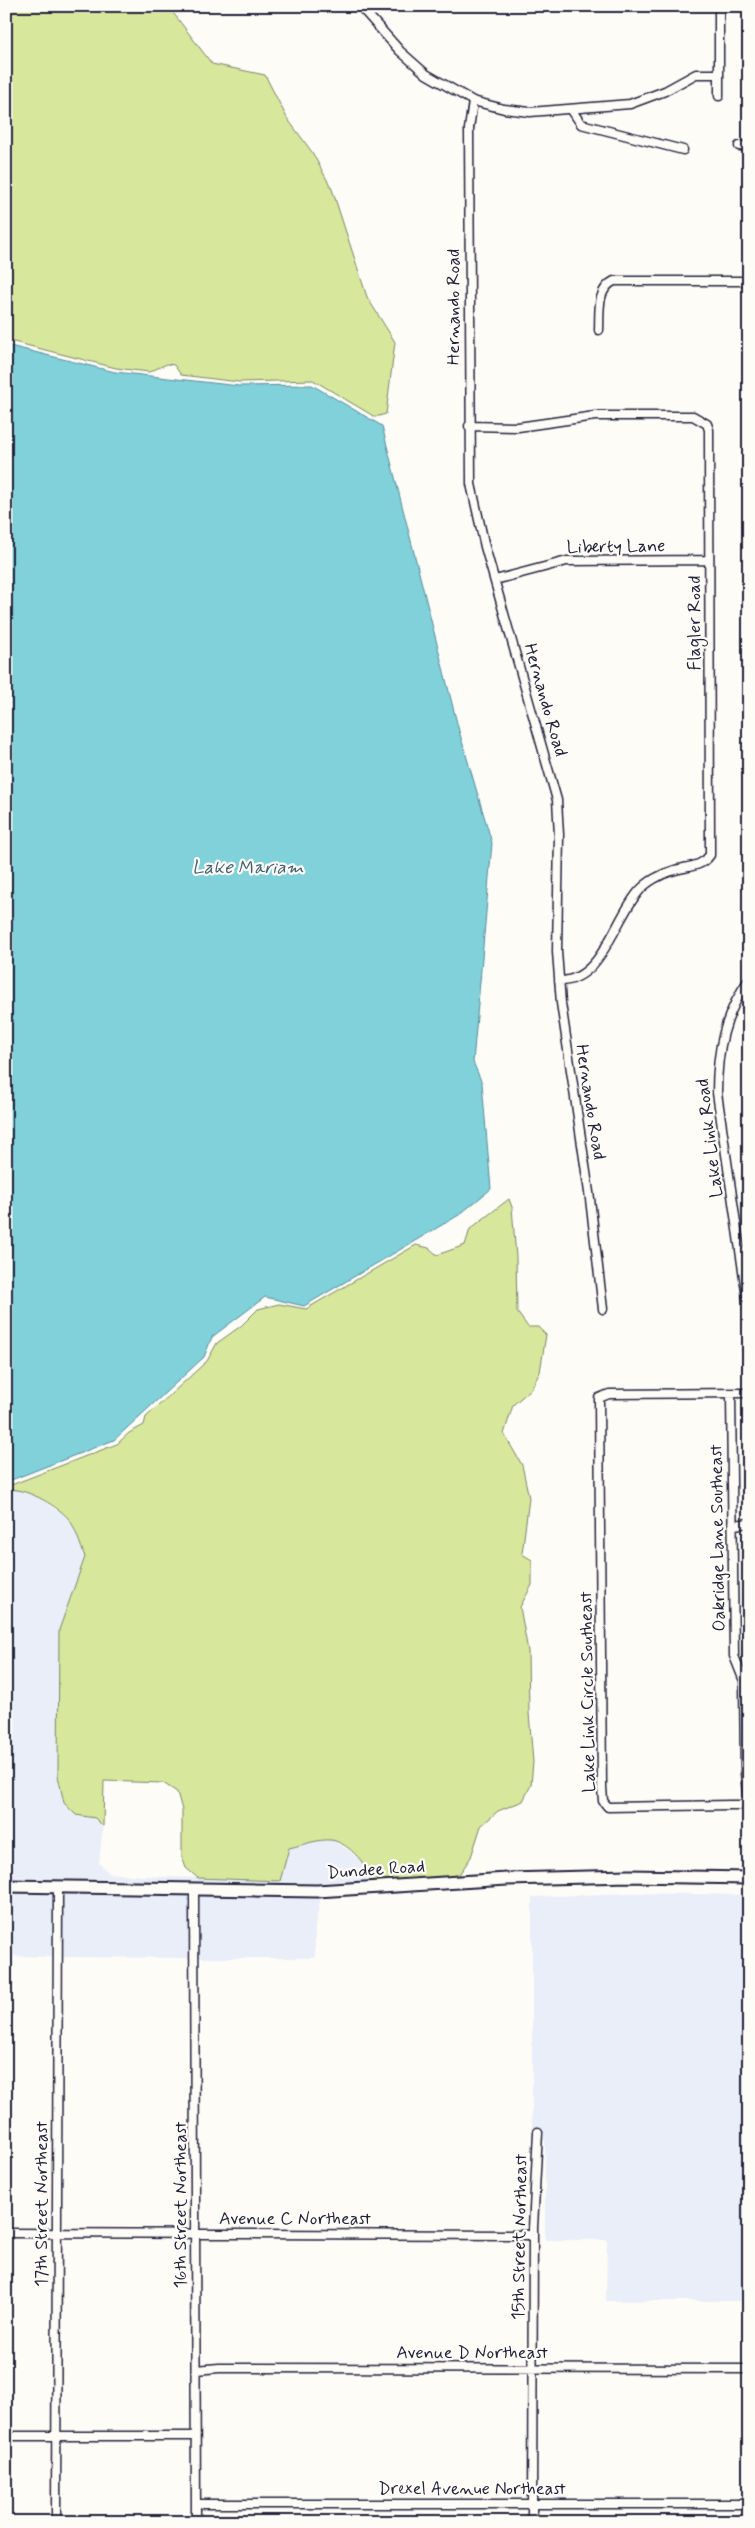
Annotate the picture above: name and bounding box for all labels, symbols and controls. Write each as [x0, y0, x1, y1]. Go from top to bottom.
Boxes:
street label: Hernando Road [442, 249, 466, 365]
street label: Liberty Lane [566, 534, 666, 560]
street label: Flagler Road [683, 576, 708, 670]
street label: Hernando Road [517, 641, 573, 759]
water label: Lake Mariam [192, 855, 304, 880]
street label: Hernando Road [569, 1043, 611, 1161]
street label: Lake Link Road [691, 1077, 729, 1199]
street label: Oakridge Lane Southeast [704, 1444, 732, 1632]
street label: Lake Link Circle Southeast [574, 1591, 602, 1793]
street label: Dundee Road [326, 1855, 426, 1885]
street label: 17th Street Northeast [30, 2120, 54, 2287]
street label: 16th Street Northeast [169, 2121, 193, 2288]
street label: 15th Street Northeast [507, 2153, 533, 2320]
street label: Avenue C Northeast [219, 2207, 372, 2231]
street label: Avenue D Northeast [396, 2341, 548, 2365]
street label: Drexel Avenue Northeast [378, 2477, 566, 2501]

